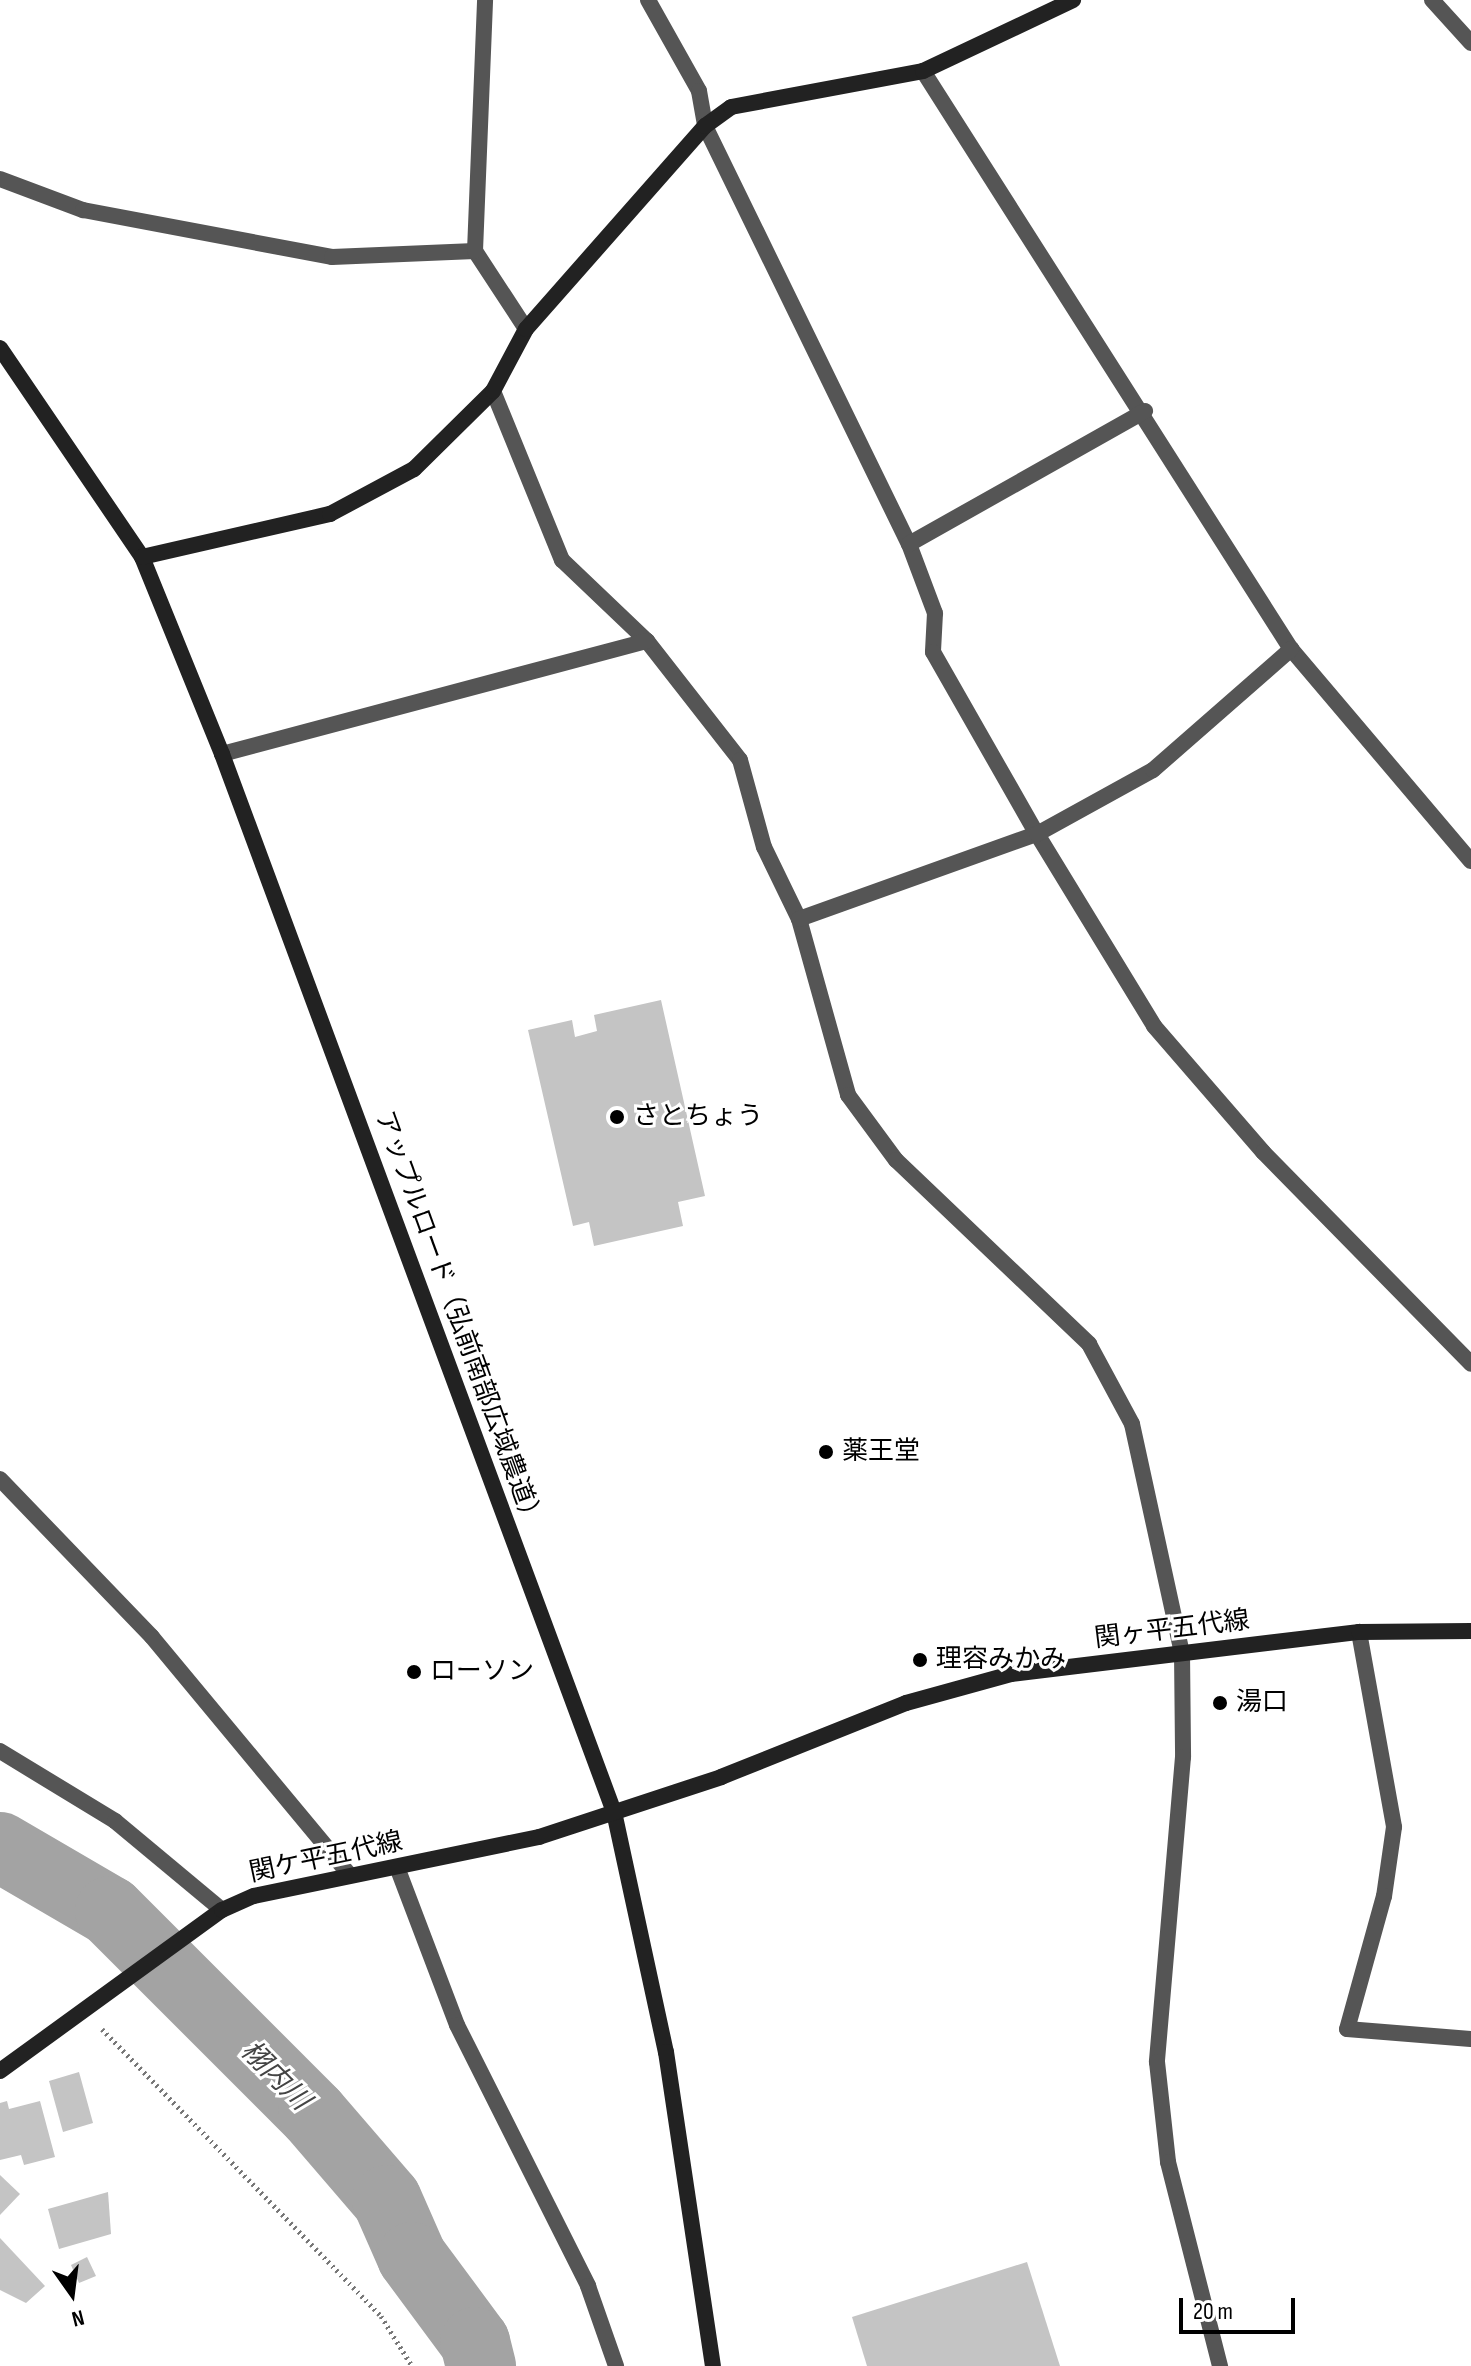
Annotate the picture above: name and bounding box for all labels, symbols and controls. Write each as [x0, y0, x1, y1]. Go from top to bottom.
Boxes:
place label: さとちょう [633, 1101, 763, 1133]
street label: アップルロード（弘前南部広域農道） [368, 1107, 548, 1533]
marker: さとちょう [608, 1108, 626, 1126]
place label: 薬王堂 [842, 1436, 920, 1468]
marker: 薬王堂 [817, 1443, 835, 1461]
street label: 関ヶ平五代線 [1093, 1605, 1251, 1655]
place label: 理容みかみ [936, 1644, 1066, 1676]
marker: 理容みかみ [911, 1651, 929, 1669]
place label: ローソン [430, 1656, 534, 1688]
marker: ローソン [405, 1663, 423, 1681]
place label: 湯口 [1236, 1687, 1288, 1719]
marker: 湯口 [1211, 1694, 1229, 1712]
street label: 関ケ平五代線 [246, 1827, 406, 1889]
water label: 栩内川 [233, 2034, 317, 2118]
north arrow [32, 2254, 112, 2334]
scale bar [1183, 2282, 1299, 2332]
text: 20 m [1193, 2297, 1233, 2326]
text: N [69, 2303, 87, 2332]

